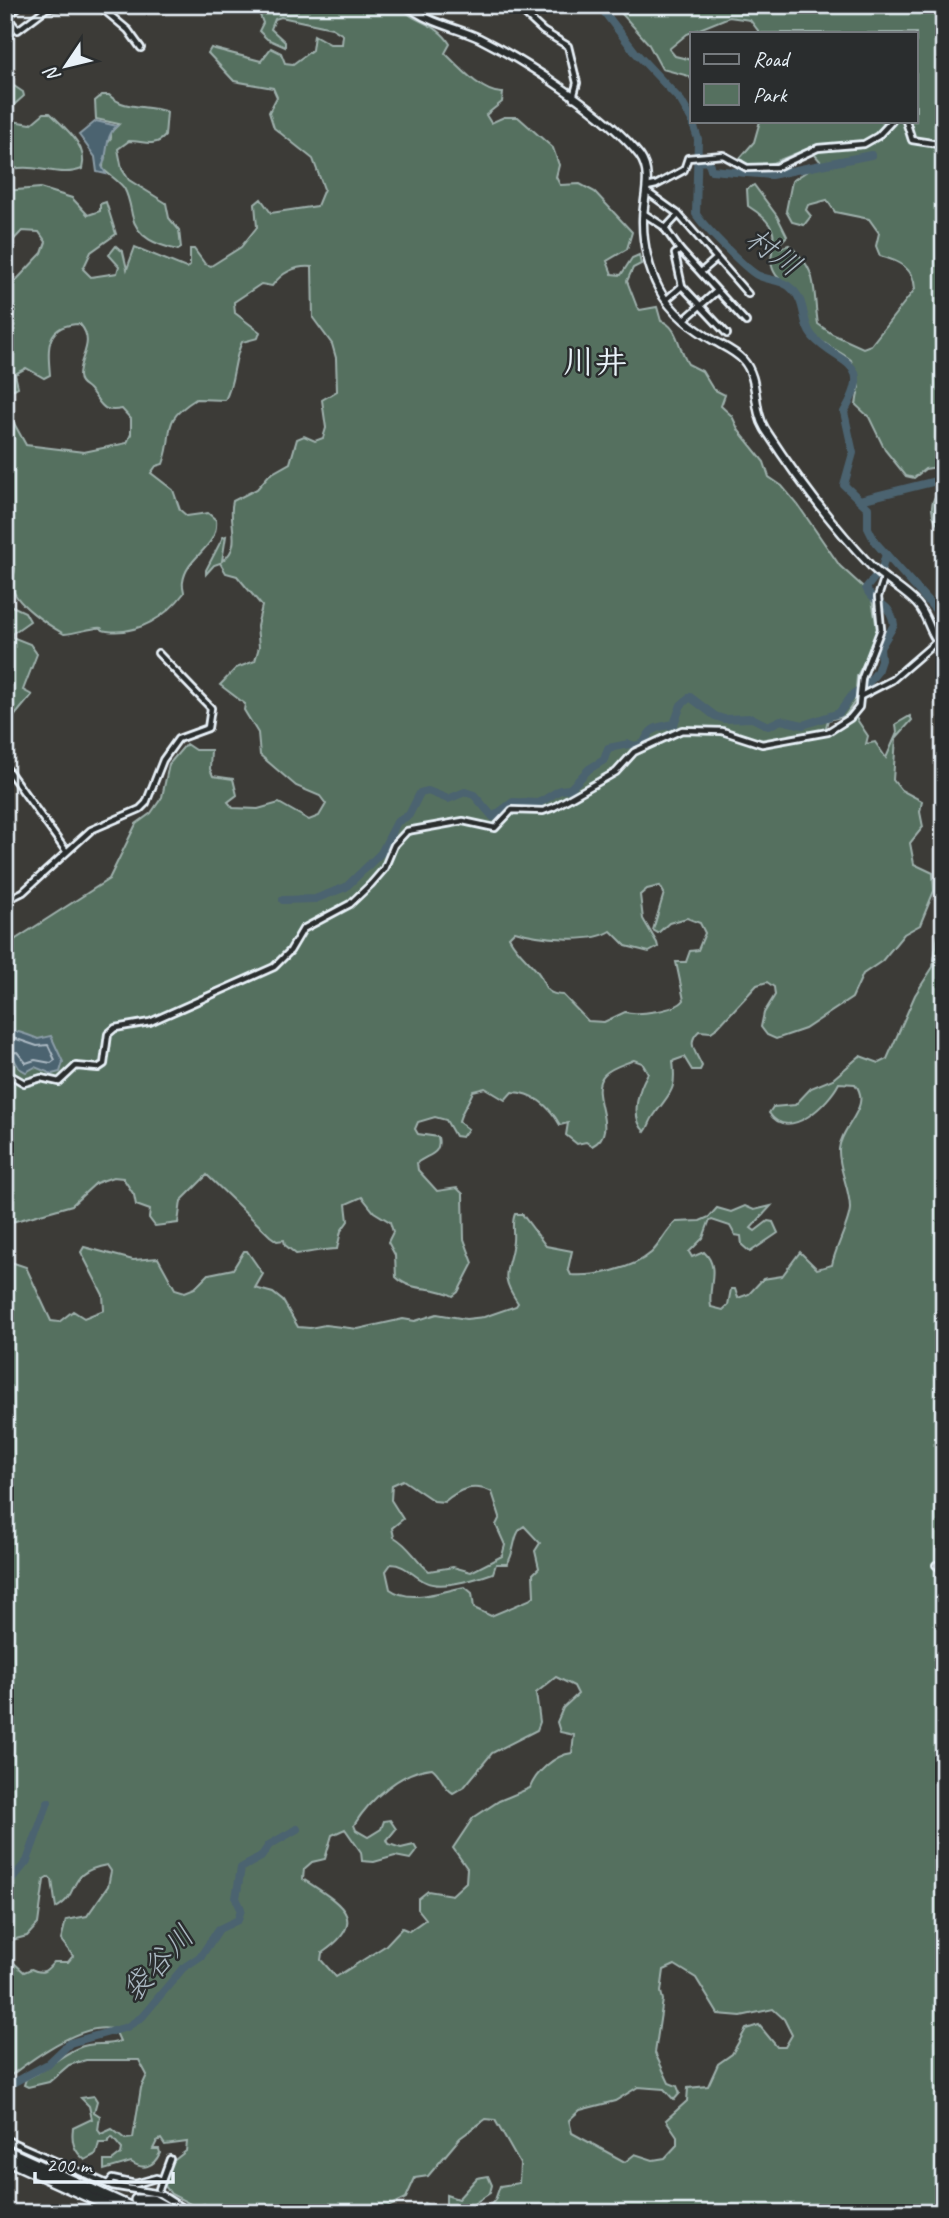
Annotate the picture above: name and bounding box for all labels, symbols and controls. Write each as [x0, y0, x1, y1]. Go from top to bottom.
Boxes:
north arrow [32, 32, 102, 102]
legend [690, 32, 918, 122]
text: Road [753, 46, 792, 72]
text: N [38, 61, 66, 87]
text: Park [753, 82, 788, 108]
water label: 村川 [739, 219, 809, 285]
district label: 川井 [563, 342, 627, 383]
water label: 袋谷川 [113, 1917, 203, 2009]
scale bar [35, 2141, 173, 2185]
text: 200 m [46, 2152, 93, 2178]

